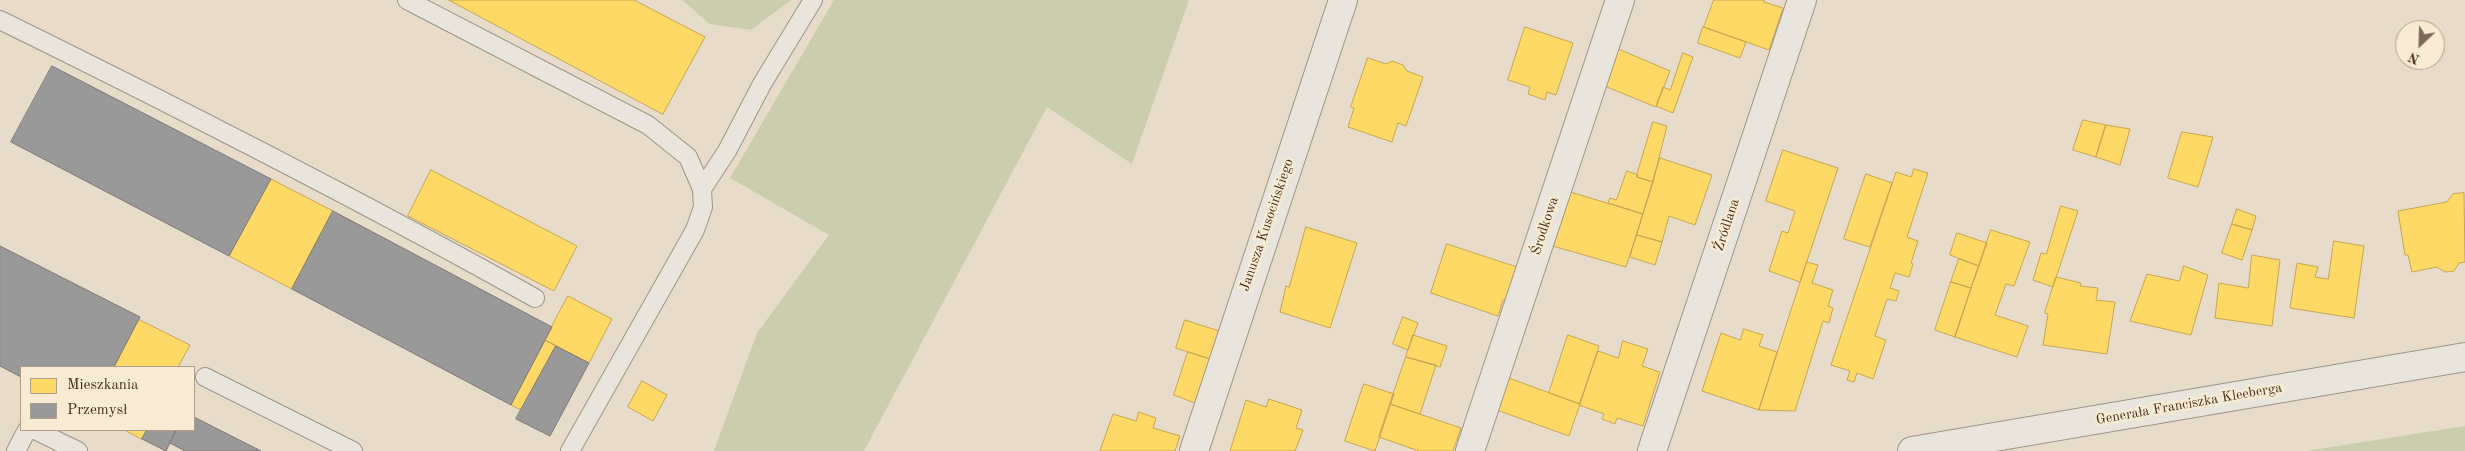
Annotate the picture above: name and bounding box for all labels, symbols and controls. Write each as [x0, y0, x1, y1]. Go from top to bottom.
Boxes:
north arrow [2395, 20, 2445, 70]
text: N [2407, 49, 2422, 66]
street label: Janusza Kusocińskiego [1236, 156, 1298, 294]
street label: Środkowa [1528, 195, 1562, 257]
street label: Źródlana [1711, 197, 1743, 253]
legend [20, 366, 195, 431]
text: Mieszkania [67, 378, 138, 393]
street label: Generała Franciszka Kleeberga [2095, 379, 2283, 429]
text: Przemysł [67, 403, 127, 418]

